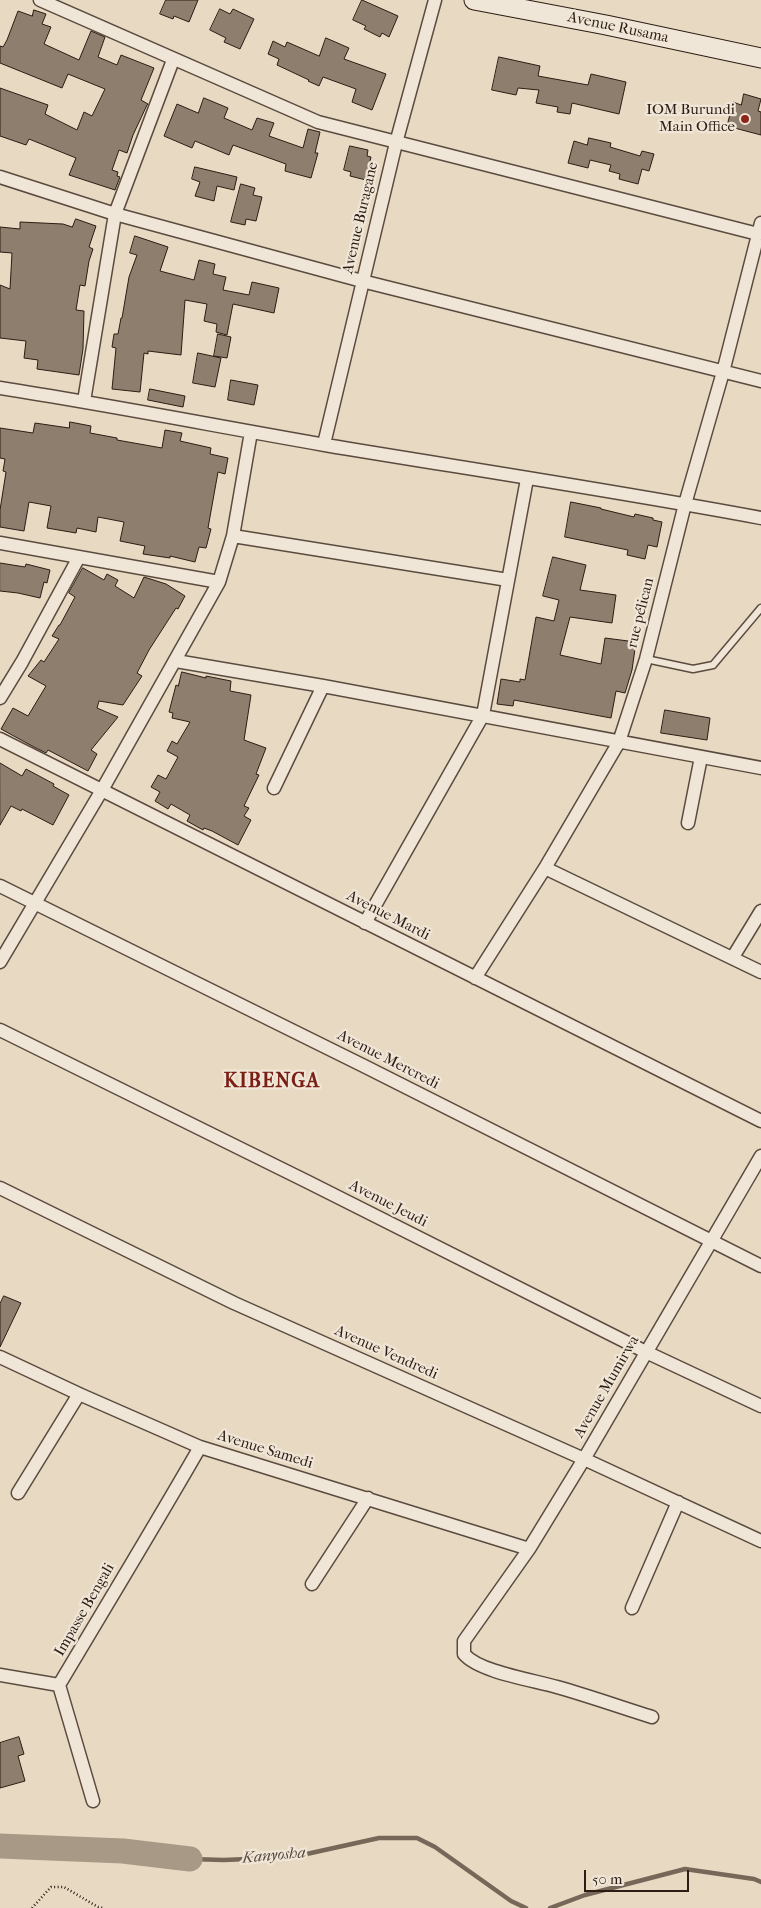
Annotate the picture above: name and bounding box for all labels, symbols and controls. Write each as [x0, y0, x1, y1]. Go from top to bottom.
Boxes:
street label: Avenue Rusama [566, 9, 670, 47]
place label: IOM Burundi Main Office [646, 101, 735, 136]
marker: IOM Burundi Main Office [739, 113, 751, 125]
street label: Avenue Buragane [339, 160, 383, 276]
street label: rue pélican [624, 576, 658, 650]
street label: Avenue Mardi [343, 887, 433, 945]
street label: Avenue Mercredi [334, 1027, 442, 1093]
district label: KIBENGA [223, 1070, 321, 1094]
street label: Avenue Jeudi [346, 1177, 430, 1231]
street label: Avenue Vendredi [332, 1322, 440, 1384]
street label: Avenue Mumirwa [570, 1333, 644, 1441]
street label: Avenue Samedi [215, 1427, 315, 1473]
street label: Impasse Bengali [51, 1560, 119, 1660]
water label: Kanyosha [241, 1844, 307, 1868]
scale bar [586, 1860, 691, 1892]
text: 50 m [592, 1870, 622, 1888]

